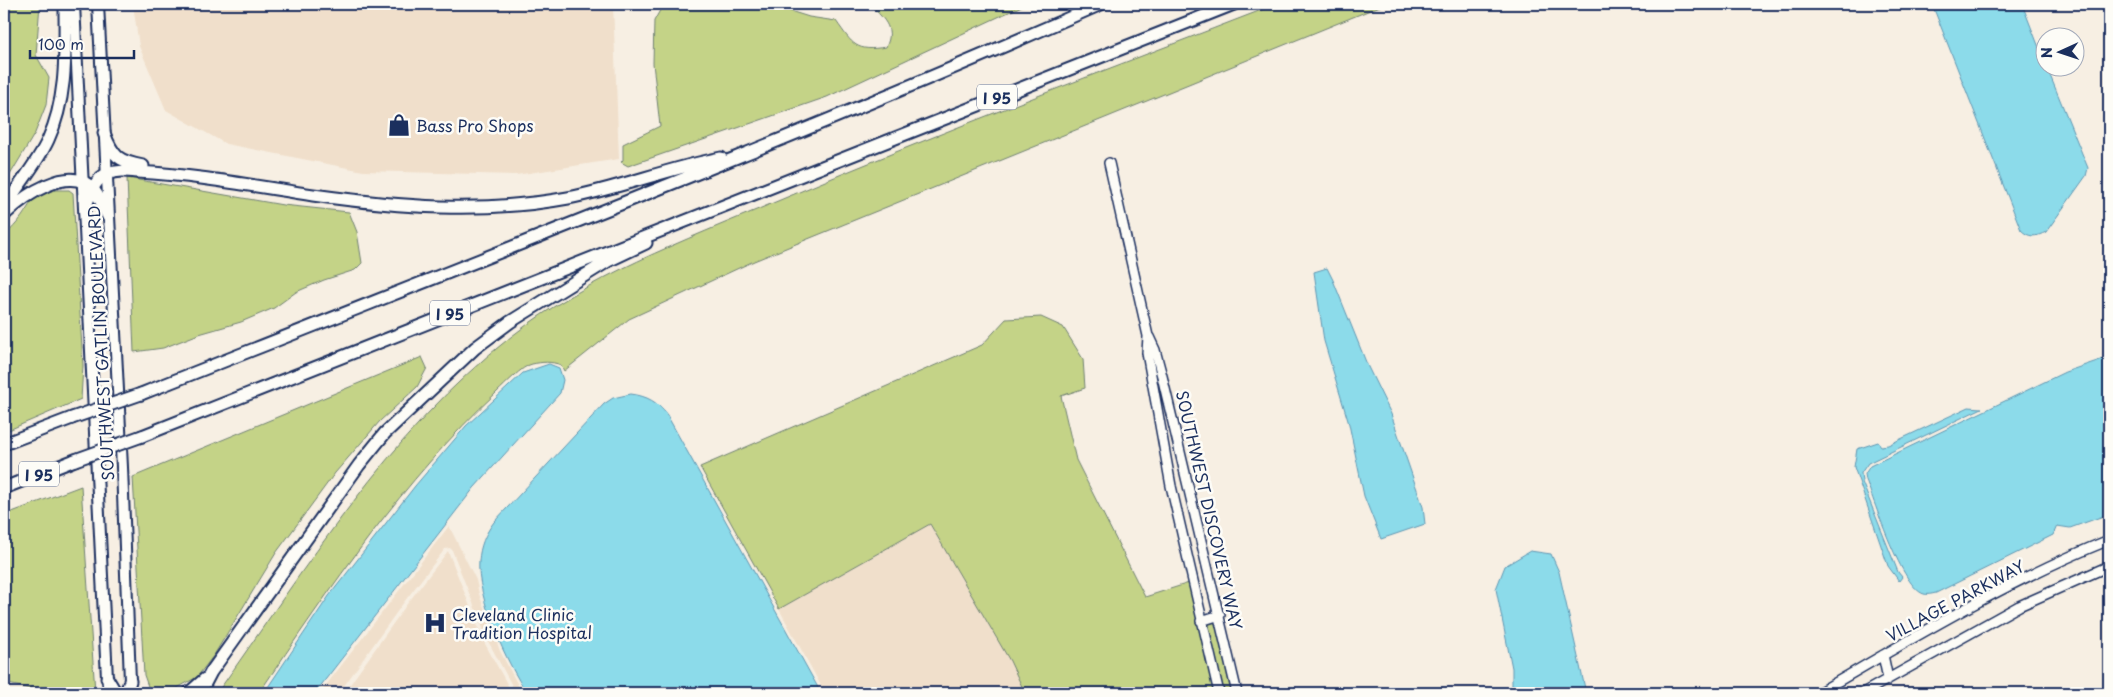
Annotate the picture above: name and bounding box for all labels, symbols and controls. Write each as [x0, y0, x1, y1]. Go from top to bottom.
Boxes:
scale bar [30, 28, 134, 60]
north arrow [2036, 28, 2086, 78]
text: 100 m [38, 32, 84, 55]
text: N [2036, 47, 2057, 59]
road number: I 95 [977, 84, 1017, 110]
shop icon: Bass Pro Shops [386, 112, 412, 138]
place label: Bass Pro Shops [416, 113, 534, 137]
street label: SOUTHWEST GATLIN BOULEVARD [81, 205, 119, 481]
road number: I 95 [430, 300, 470, 326]
street label: SOUTHWEST DISCOVERY WAY [1171, 388, 1249, 632]
road number: I 95 [19, 462, 59, 486]
street label: VILLAGE PARKWAY [1881, 553, 2029, 647]
place label: Cleveland Clinic Tradition Hospital [452, 602, 592, 644]
hospital icon: Cleveland Clinic Tradition Hospital [422, 610, 448, 636]

